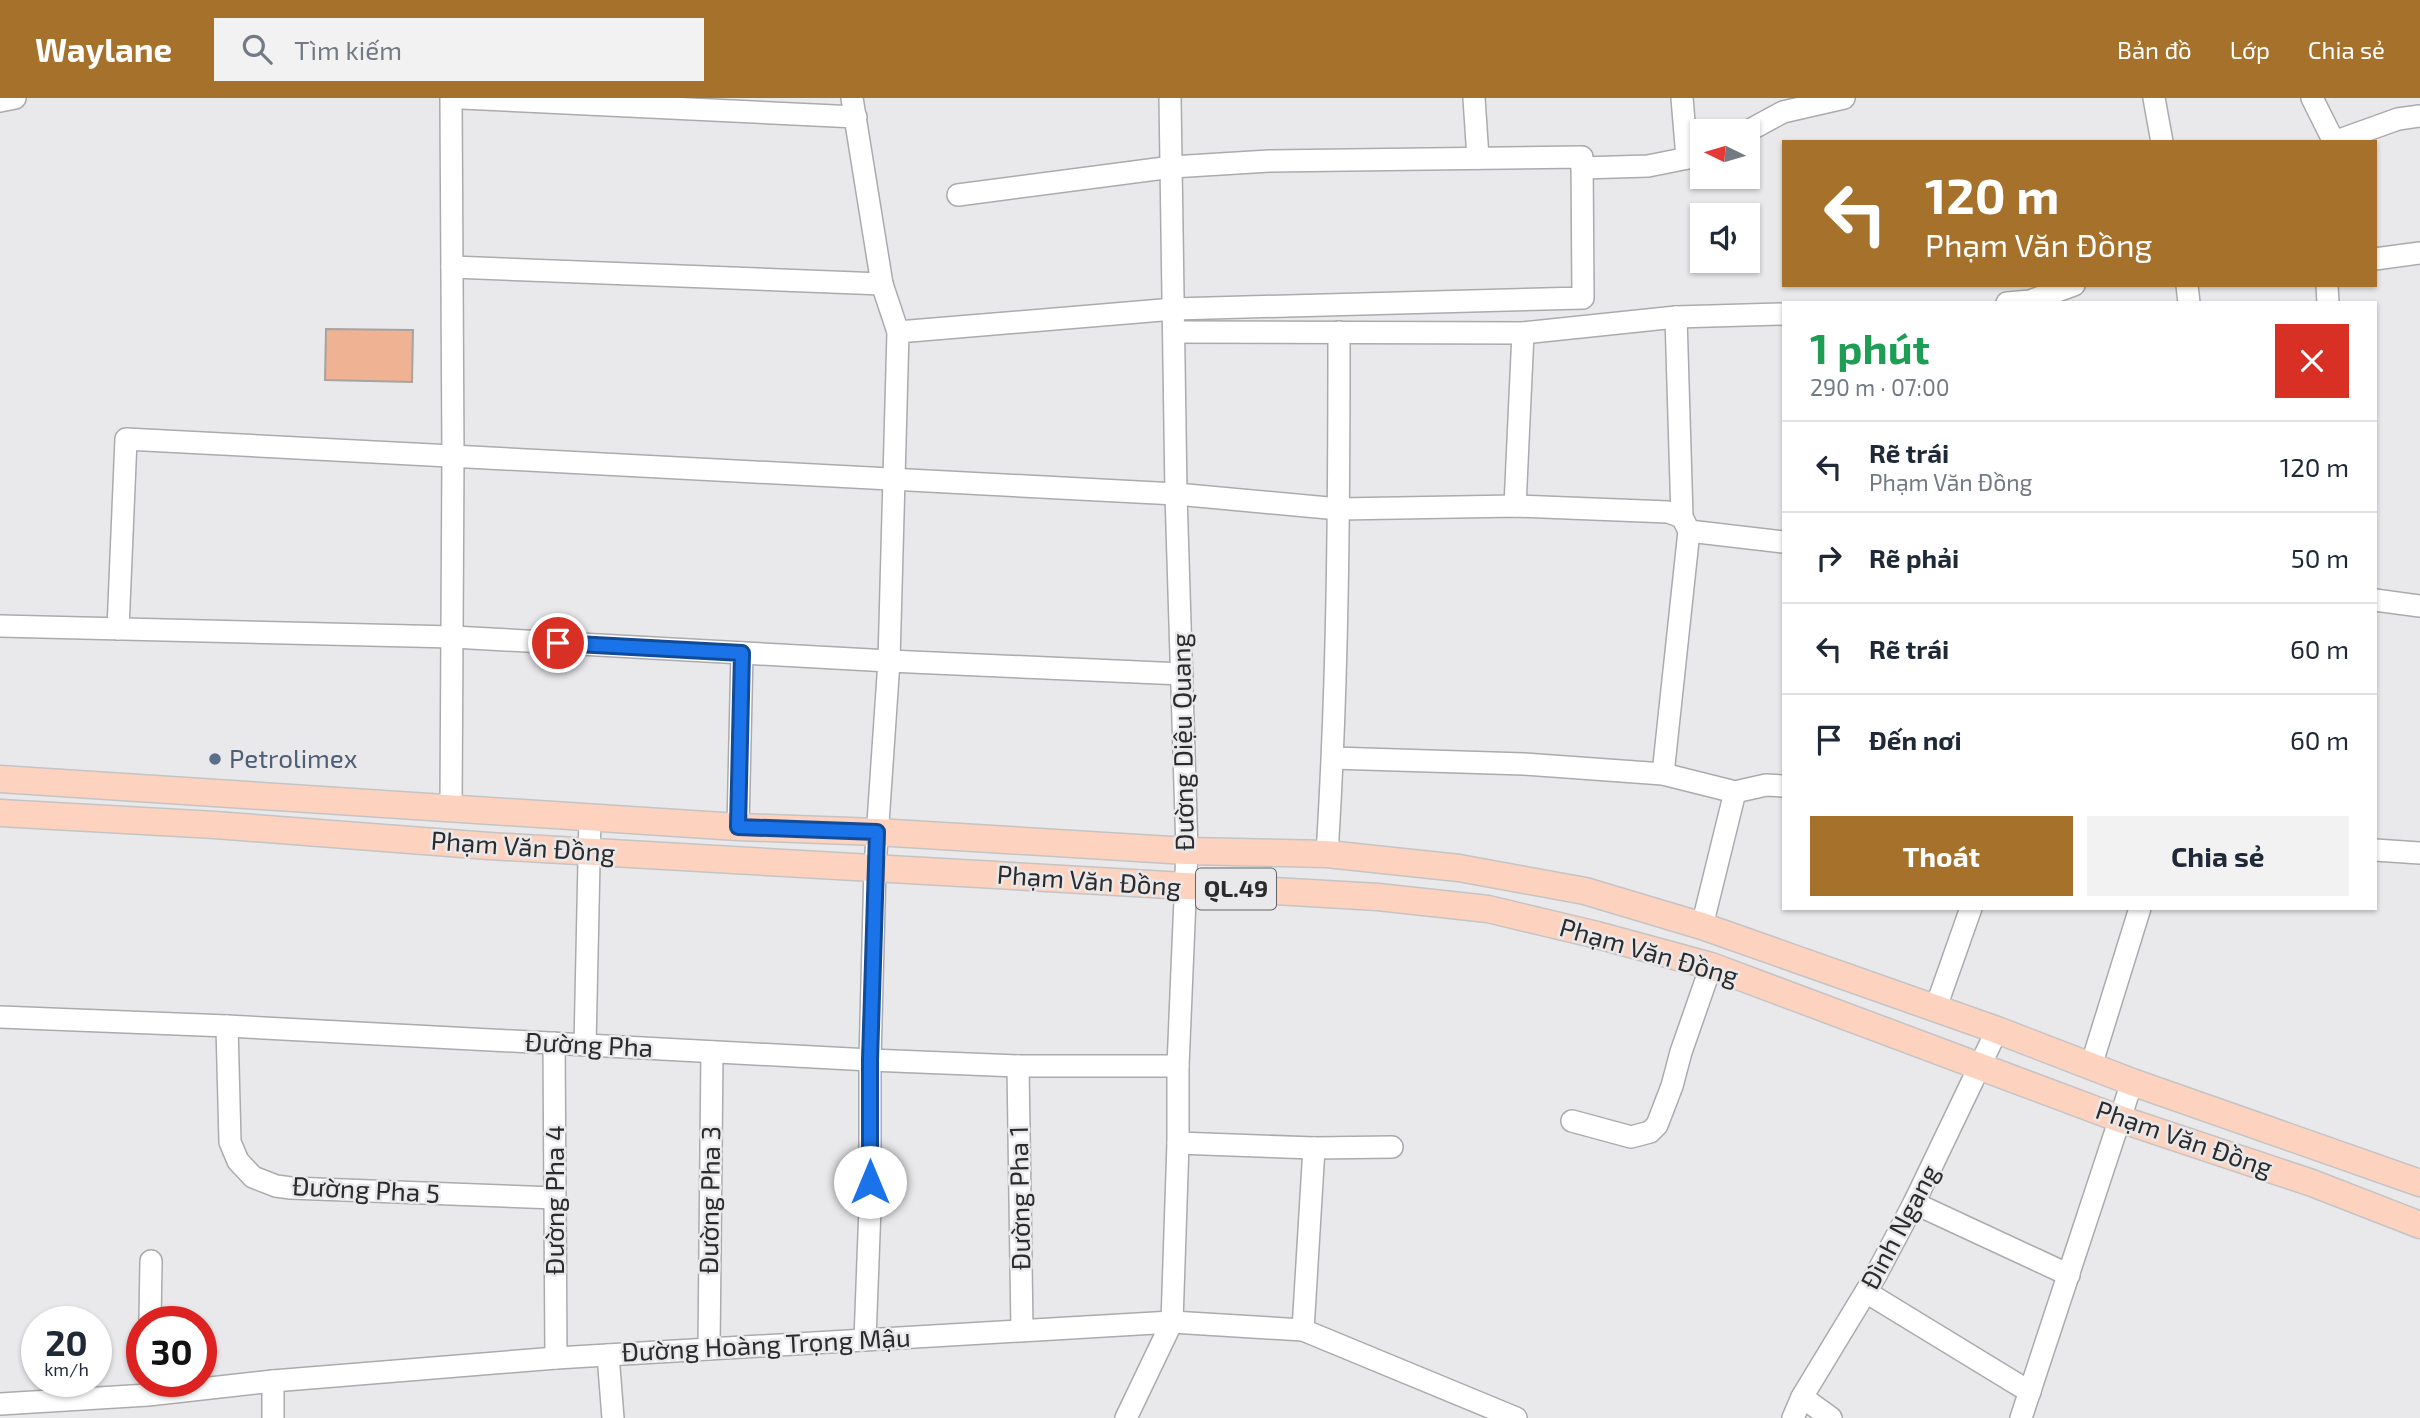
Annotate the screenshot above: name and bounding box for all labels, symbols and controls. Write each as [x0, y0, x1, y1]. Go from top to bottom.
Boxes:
search box [214, 18, 704, 81]
text: Waylane [35, 29, 172, 69]
icon: search [238, 30, 276, 68]
text: Tìm kiếm [294, 34, 402, 65]
text: Bản đồ [2117, 35, 2192, 64]
text: Lớp [2230, 35, 2270, 64]
text: Chia sẻ [2308, 35, 2385, 64]
north arrow [1690, 119, 1760, 189]
map controls [1690, 119, 1760, 273]
text: 120 m [1925, 165, 2059, 224]
icon: left [1810, 168, 1901, 259]
button: sound [1690, 203, 1760, 273]
text: Phạm Văn Đồng [1925, 225, 2152, 263]
text: 1 phút [1810, 322, 1930, 372]
button: close [2275, 324, 2349, 398]
text: 290 m · 07:00 [1810, 373, 1950, 401]
text: Rẽ trái [1869, 437, 1949, 468]
icon: left [1810, 448, 1848, 486]
text: 120 m [2280, 451, 2349, 482]
text: Phạm Văn Đồng [1869, 468, 2032, 496]
icon: right [1810, 539, 1848, 577]
text: Rẽ phải [1869, 542, 1959, 573]
text: 50 m [2291, 542, 2349, 573]
pin [528, 613, 588, 673]
icon: arrive [539, 624, 577, 662]
icon: left [1810, 630, 1848, 668]
street label: Đường Diệu Quang [1164, 633, 1199, 851]
text: Rẽ trái [1869, 633, 1949, 664]
text: 60 m [2290, 633, 2349, 664]
icon: arrive [1810, 721, 1848, 759]
text: Đến nơi [1869, 724, 1962, 755]
text: 60 m [2290, 724, 2349, 755]
place label: Petrolimex [229, 742, 358, 773]
marker: Petrolimex [207, 751, 223, 767]
button: Thoát [1810, 816, 2073, 896]
button: Chia sẻ [2087, 816, 2349, 896]
street label: Phạm Văn Đồng [430, 824, 616, 867]
street label: Phạm Văn Đồng [996, 858, 1182, 901]
road number: QL.49 [1196, 868, 1276, 910]
street label: Phạm Văn Đồng [1556, 910, 1742, 991]
street label: Đường Pha [524, 1025, 654, 1062]
street label: Phạm Văn Đồng [2092, 1093, 2277, 1182]
street label: Đường Pha 4 [538, 1125, 569, 1275]
street label: Đường Pha 3 [692, 1126, 725, 1274]
street label: Đường Pha 1 [1002, 1126, 1035, 1270]
position arrow [833, 1145, 907, 1219]
street label: Đình Ngang [1853, 1159, 1944, 1294]
street label: Đường Pha 5 [291, 1169, 441, 1208]
speed limit sign: 30 [126, 1306, 217, 1397]
street label: Đường Hoàng Trọng Mậu [621, 1320, 911, 1367]
text: 20 [45, 1321, 88, 1363]
text: km/h [44, 1358, 89, 1380]

